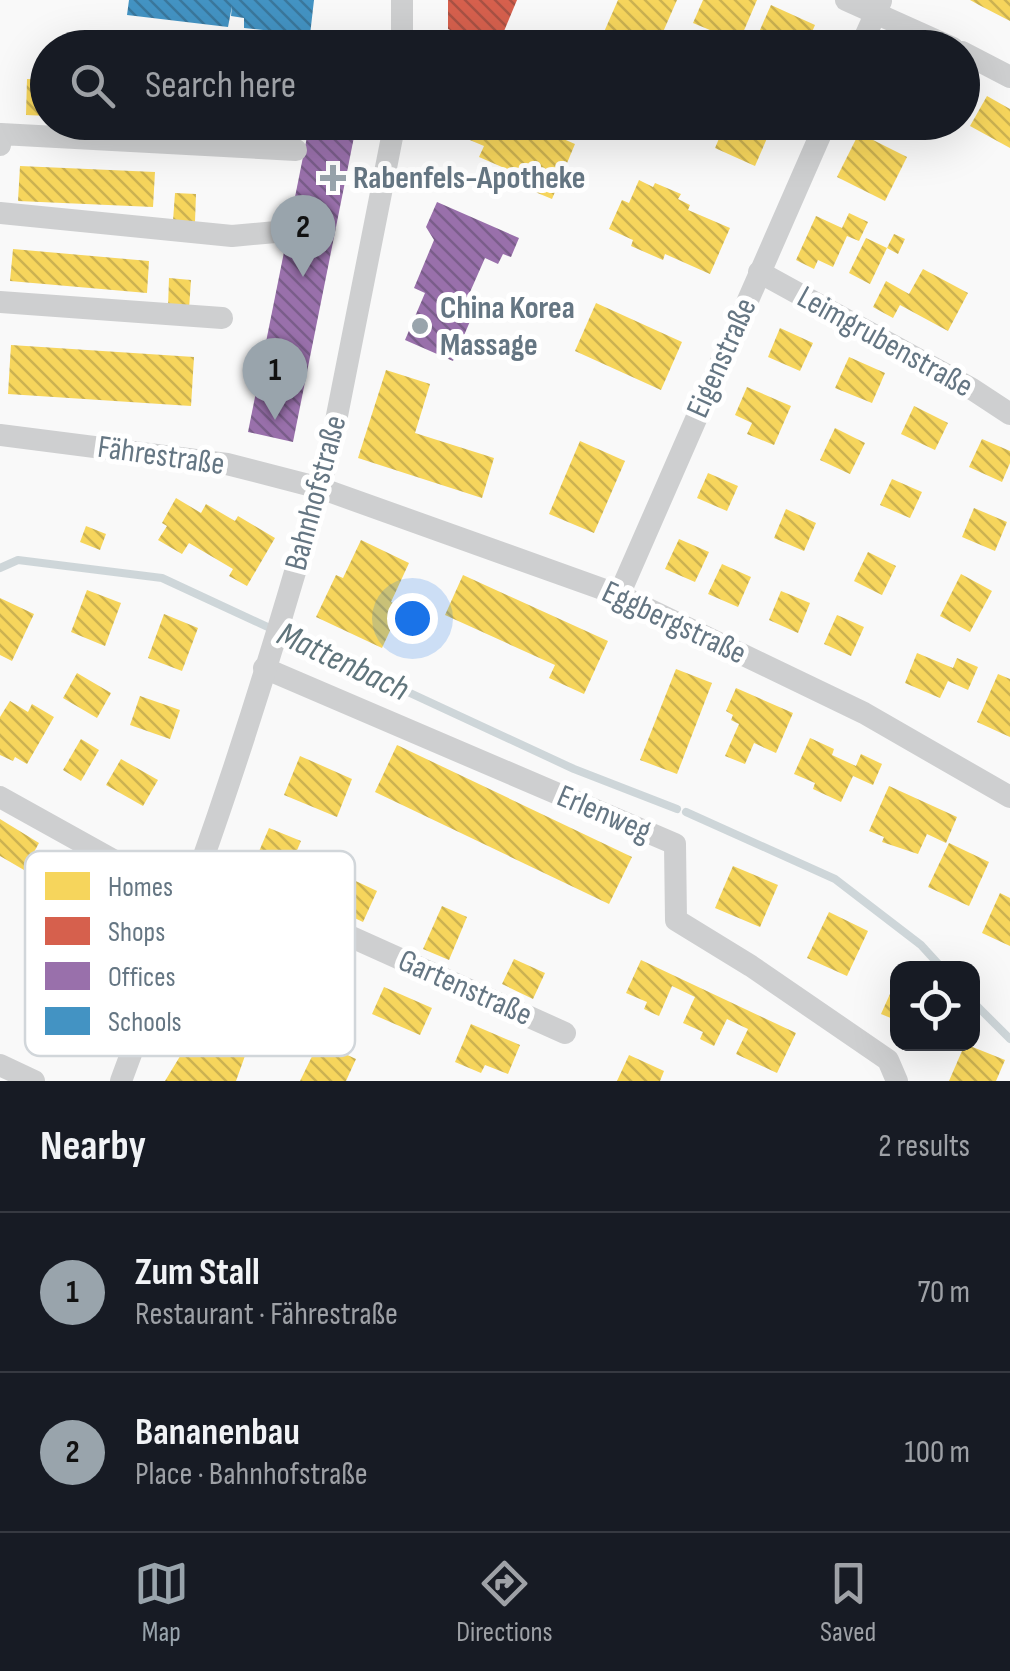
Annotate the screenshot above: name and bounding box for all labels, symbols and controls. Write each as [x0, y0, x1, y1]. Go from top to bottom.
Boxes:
search box [30, 30, 980, 140]
icon: search [65, 58, 120, 113]
text: Search here [145, 63, 296, 108]
place label: Rabenfels-Apotheke [353, 159, 585, 198]
marker: Rabenfels-Apotheke [322, 167, 344, 189]
pin: 2 [270, 194, 336, 277]
street label: Leimgrubenstraße [790, 278, 980, 406]
place label: China Korea Massage [440, 289, 575, 365]
street label: Eigenstraße [678, 292, 766, 424]
marker: China Korea Massage [409, 315, 431, 337]
pin: 1 [242, 338, 308, 420]
street label: Bahnhofstraße [277, 411, 355, 575]
street label: Fährestraße [95, 428, 227, 484]
street label: Eggbergstraße [596, 573, 752, 673]
your location [387, 593, 438, 644]
water label: Mattenbach [270, 613, 416, 711]
street label: Erlenweg [551, 777, 657, 851]
legend [25, 851, 355, 1056]
text: Homes [108, 871, 173, 904]
text: Shops [108, 916, 165, 949]
street label: Gartenstraße [392, 941, 538, 1035]
text: Offices [108, 961, 175, 994]
map controls [890, 961, 980, 1051]
button: locate [890, 961, 980, 1051]
text: Schools [108, 1006, 182, 1039]
text: Nearby [40, 1121, 146, 1172]
text: 2 results [878, 1127, 970, 1166]
text: Zum Stall [135, 1250, 260, 1295]
text: 1 [66, 1273, 79, 1312]
text: 70 m [917, 1273, 970, 1312]
text: Restaurant · Fährestraße [135, 1295, 398, 1334]
text: Bananenbau [135, 1410, 300, 1455]
text: 2 [65, 1433, 80, 1472]
text: 100 m [905, 1433, 970, 1472]
text: Place · Bahnhofstraße [135, 1455, 368, 1494]
tab: Map [134, 1556, 189, 1649]
tab: Directions [456, 1556, 553, 1649]
tab: Saved [820, 1556, 876, 1649]

